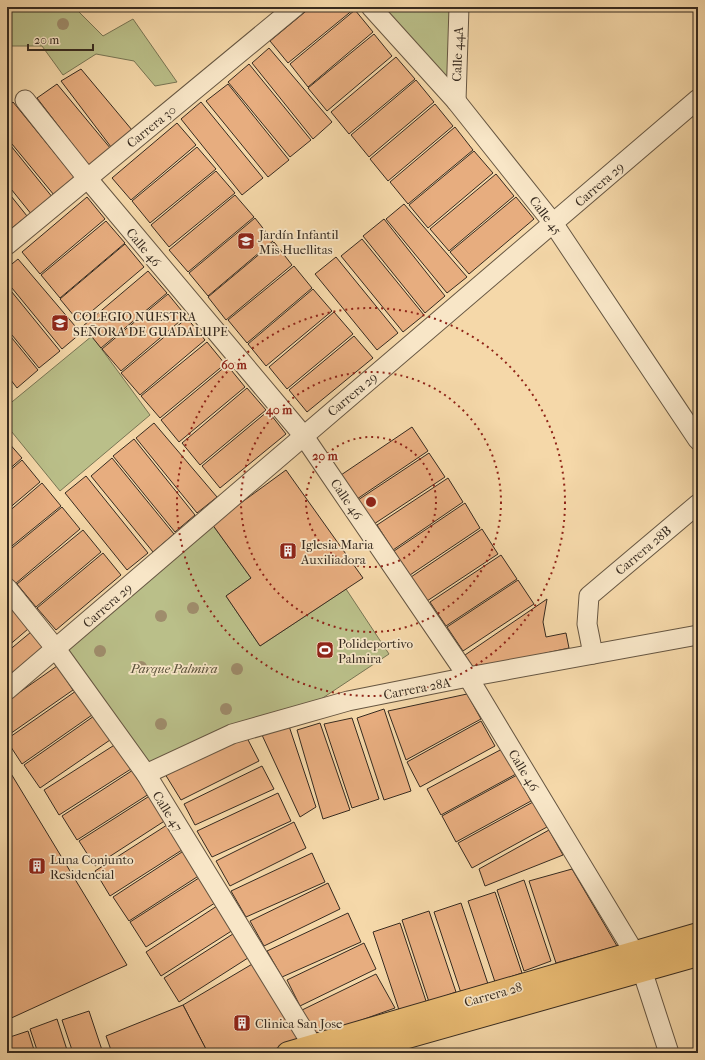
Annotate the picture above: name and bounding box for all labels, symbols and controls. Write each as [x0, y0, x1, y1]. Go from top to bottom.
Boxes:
scale bar [28, 26, 93, 52]
street label: Calle 44A [449, 26, 466, 82]
text: 20 m [34, 33, 59, 47]
street label: Carrera 30 [124, 102, 179, 151]
street label: Carrera 29 [572, 159, 627, 210]
street label: Calle 45 [526, 193, 565, 238]
street label: Calle 46 [123, 225, 165, 270]
place label: Jardín Infantil Mis Huellitas [258, 227, 339, 257]
school or university icon: Jardín Infantil Mis Huellitas [236, 231, 256, 251]
place label: COLEGIO NUESTRA SEÑORA DE GUADALUPE [73, 309, 228, 339]
school or university icon: COLEGIO NUESTRA SEÑORA DE GUADALUPE [50, 313, 70, 333]
text: 60 m [221, 358, 248, 372]
street label: Carrera 29 [325, 369, 380, 419]
text: 40 m [265, 403, 293, 418]
text: 20 m [312, 449, 339, 463]
street label: Calle 46 [328, 476, 366, 523]
centre of rings [364, 495, 378, 509]
street label: Carrera 28B [612, 523, 674, 578]
place label: Iglesia Maria Auxiliadora [300, 537, 375, 567]
building icon: Iglesia Maria Auxiliadora [278, 541, 298, 561]
street label: Carrera 29 [80, 580, 135, 631]
place label: Polideportivo Palmira [338, 636, 414, 666]
sports icon: Polideportivo Palmira [315, 640, 335, 660]
park label: Parque Palmira [130, 661, 218, 676]
street label: Carrera 28A [382, 675, 453, 702]
street label: Calle 46 [505, 747, 542, 795]
street label: Calle 47 [149, 788, 186, 834]
place label: Luna Conjunto Residencial [50, 852, 134, 882]
building icon: Luna Conjunto Residencial [27, 856, 47, 876]
street label: Carrera 28 [462, 979, 524, 1010]
building icon: Clinica San Jose [232, 1013, 252, 1033]
place label: Clinica San Jose [255, 1016, 343, 1031]

